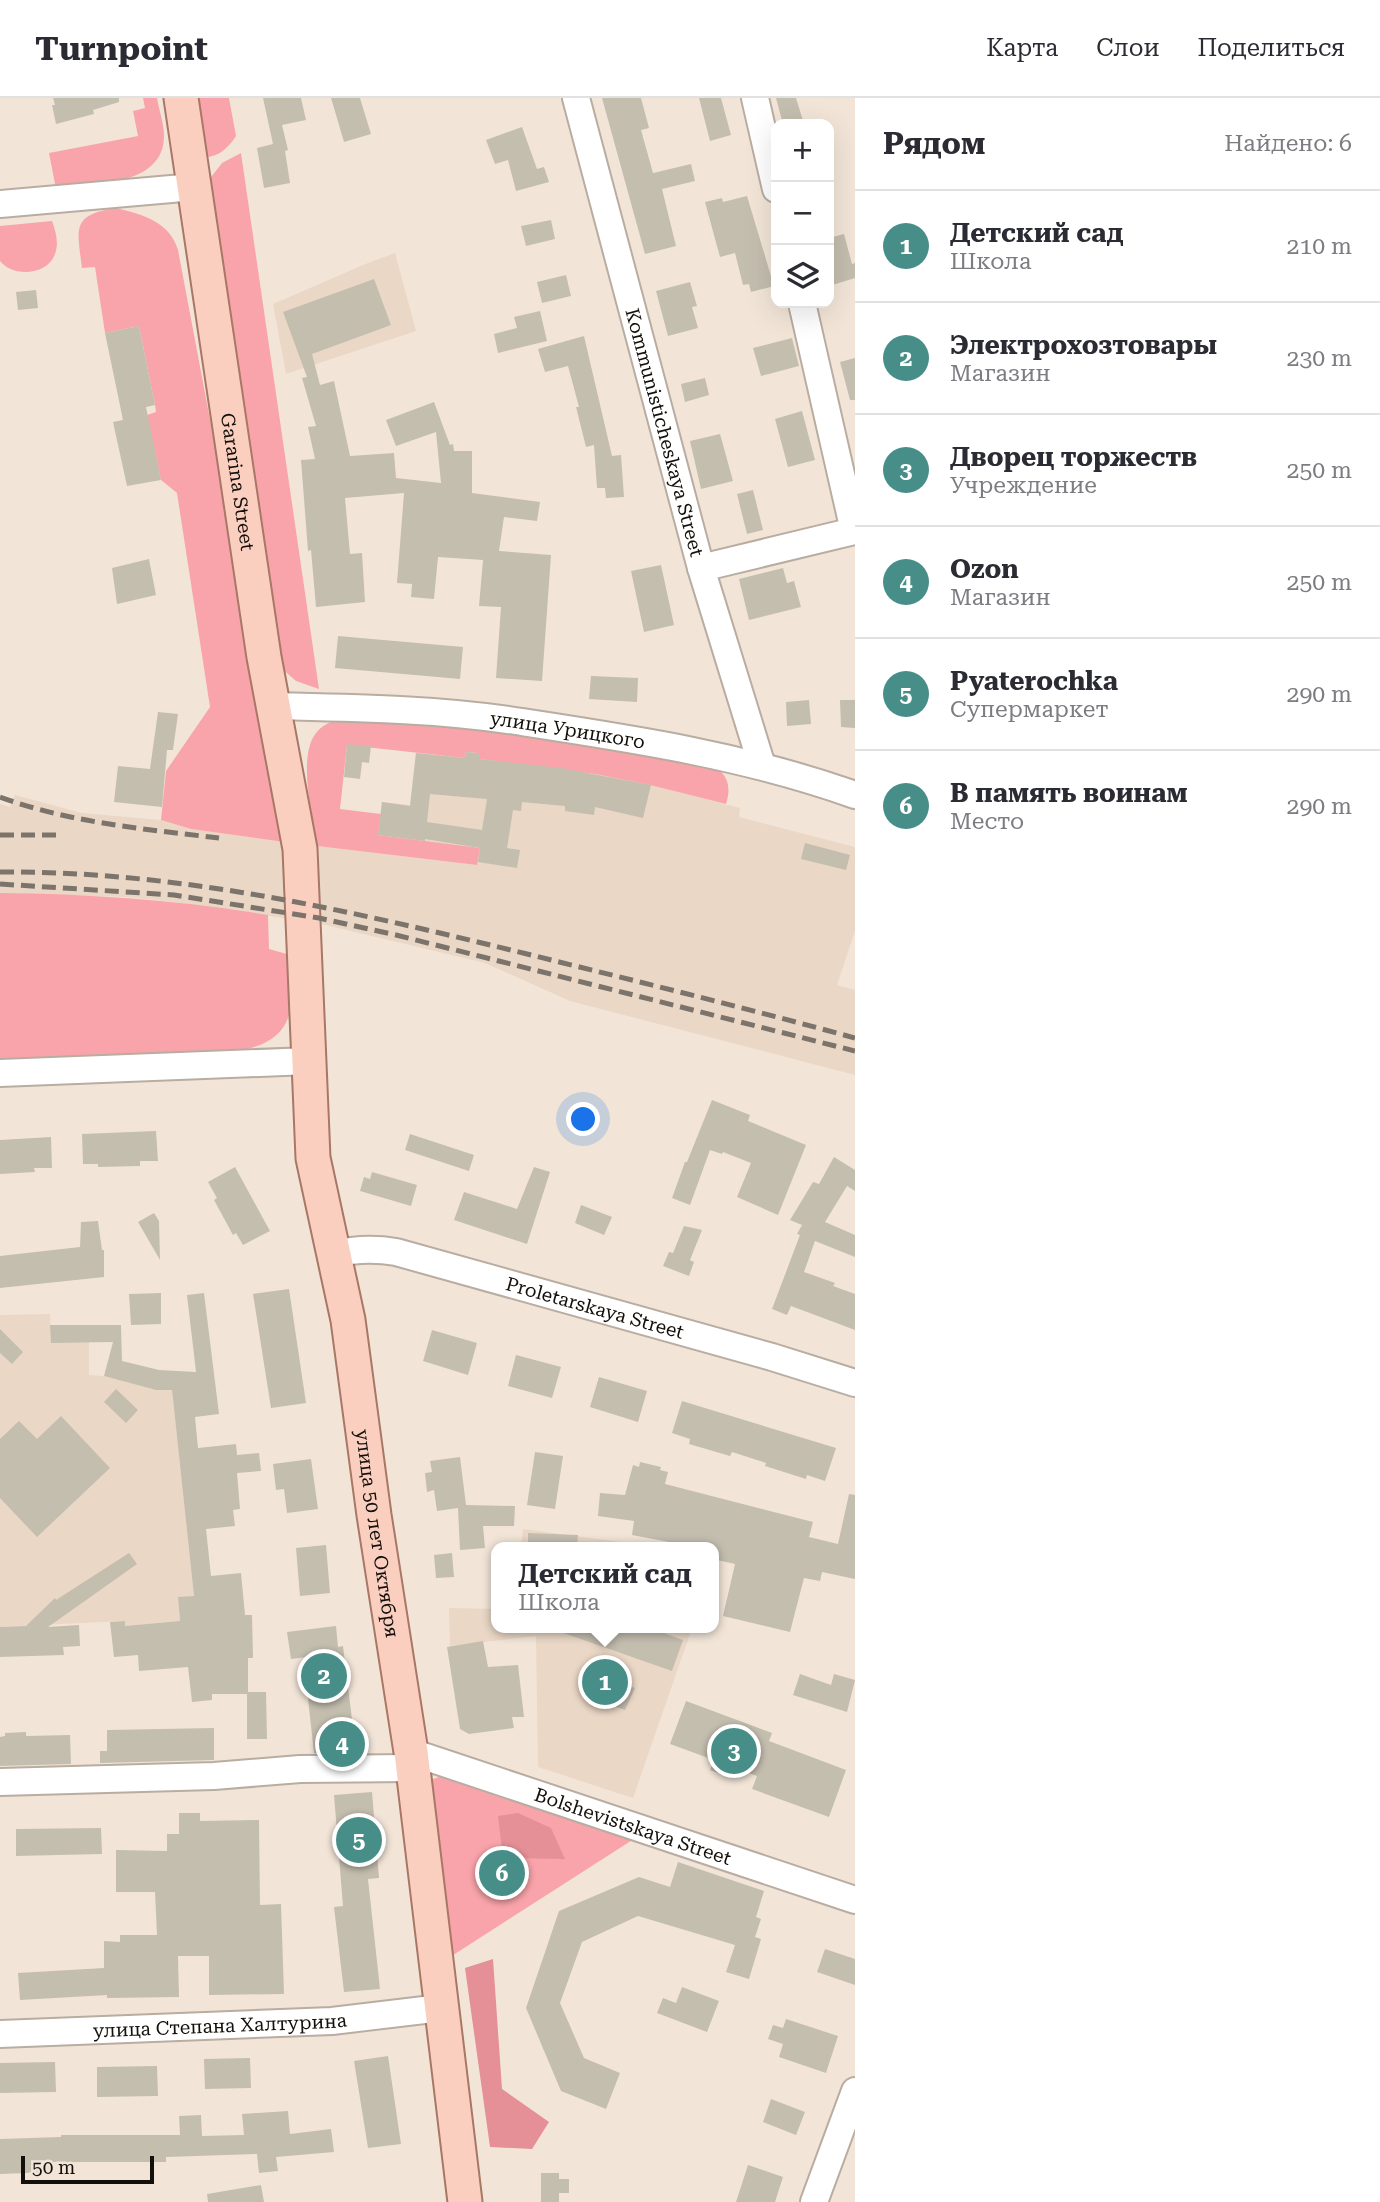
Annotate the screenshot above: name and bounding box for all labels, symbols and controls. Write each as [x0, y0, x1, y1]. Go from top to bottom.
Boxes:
text: Turnpoint [35, 29, 208, 68]
text: Карта [986, 34, 1058, 62]
text: Слои [1096, 34, 1159, 62]
text: Поделиться [1197, 34, 1345, 62]
map controls [771, 119, 834, 308]
button: + [771, 119, 834, 182]
text: Рядом [883, 126, 985, 161]
text: Найдено: 6 [1224, 130, 1352, 157]
button: − [771, 182, 834, 245]
text: Детский сад [950, 218, 1123, 248]
text: 1 [900, 233, 912, 260]
text: 210 m [1287, 233, 1352, 260]
button: layers [771, 245, 834, 308]
text: Школа [950, 248, 1031, 275]
street label: Kommunisticheskaya Street [620, 306, 708, 559]
text: Электрохозтовары [950, 330, 1217, 360]
text: 2 [900, 345, 912, 372]
text: 230 m [1287, 345, 1352, 372]
text: Магазин [950, 360, 1050, 387]
street label: Gararina Street [216, 411, 259, 552]
text: Дворец торжеств [950, 442, 1197, 472]
text: 3 [900, 457, 912, 484]
text: 250 m [1287, 457, 1352, 484]
text: Учреждение [950, 472, 1097, 499]
text: Ozon [950, 554, 1019, 584]
text: 4 [900, 569, 912, 596]
text: 250 m [1287, 569, 1352, 596]
text: Магазин [950, 584, 1050, 611]
text: Pyaterochka [950, 666, 1118, 696]
text: 5 [900, 681, 912, 708]
text: 290 m [1287, 681, 1352, 708]
text: Супермаркет [950, 696, 1108, 723]
street label: улица Урицкого [489, 707, 647, 754]
text: В память воинам [950, 778, 1188, 808]
text: 6 [900, 793, 912, 820]
text: 290 m [1287, 793, 1352, 820]
text: Место [950, 808, 1024, 835]
your location [566, 1102, 600, 1136]
street label: Proletarskaya Street [503, 1272, 686, 1344]
street label: улица 50 лет Октября [351, 1428, 404, 1639]
popup [491, 1542, 719, 1633]
text: Детский сад [518, 1559, 692, 1589]
text: Школа [518, 1589, 600, 1616]
pin: 2 [301, 1650, 347, 1702]
pin: 1 [582, 1656, 628, 1708]
pin: 4 [319, 1718, 365, 1770]
pin: 3 [711, 1725, 757, 1777]
street label: Bolshevistskaya Street [531, 1783, 734, 1870]
pin: 5 [336, 1814, 382, 1866]
pin: 6 [479, 1847, 525, 1899]
street label: улица Степана Халтурина [92, 2008, 349, 2042]
scale bar [21, 2153, 154, 2185]
text: 50 m [32, 2156, 75, 2179]

